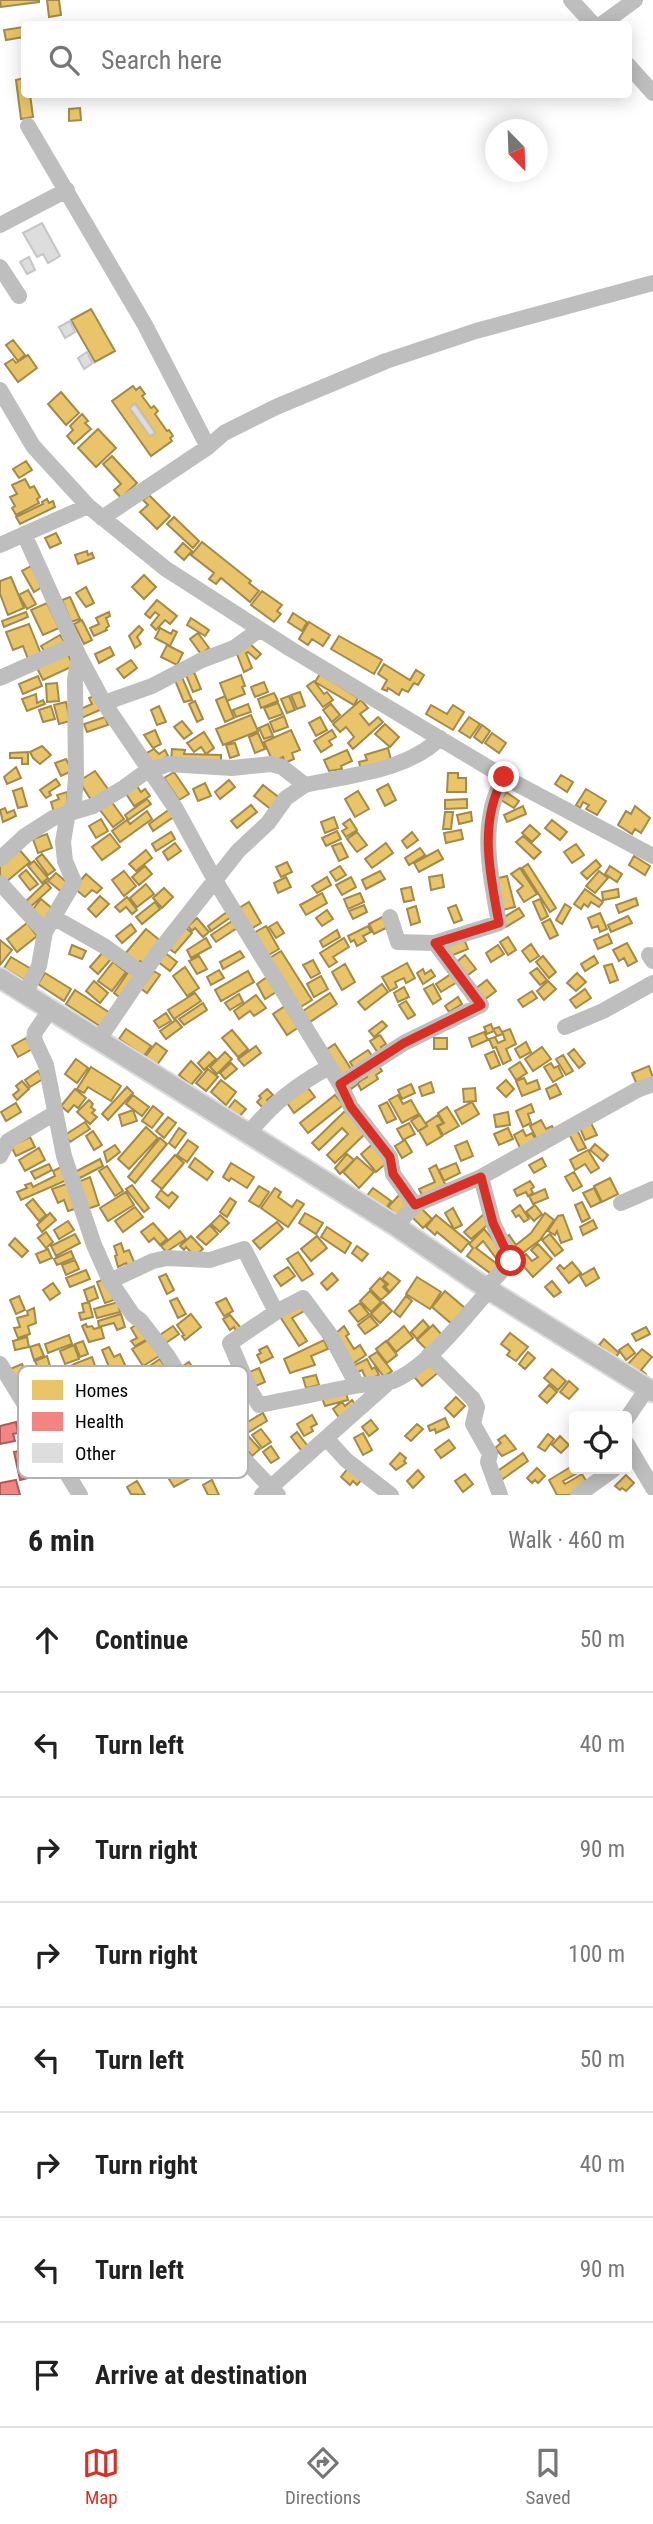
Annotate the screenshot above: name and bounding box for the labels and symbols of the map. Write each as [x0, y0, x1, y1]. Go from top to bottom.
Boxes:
north arrow [485, 119, 548, 182]
route end [488, 761, 519, 792]
route start [495, 1245, 526, 1276]
legend [18, 1366, 248, 1478]
text: Homes [75, 1379, 128, 1402]
text: Health [75, 1410, 124, 1433]
text: Other [75, 1442, 116, 1465]

